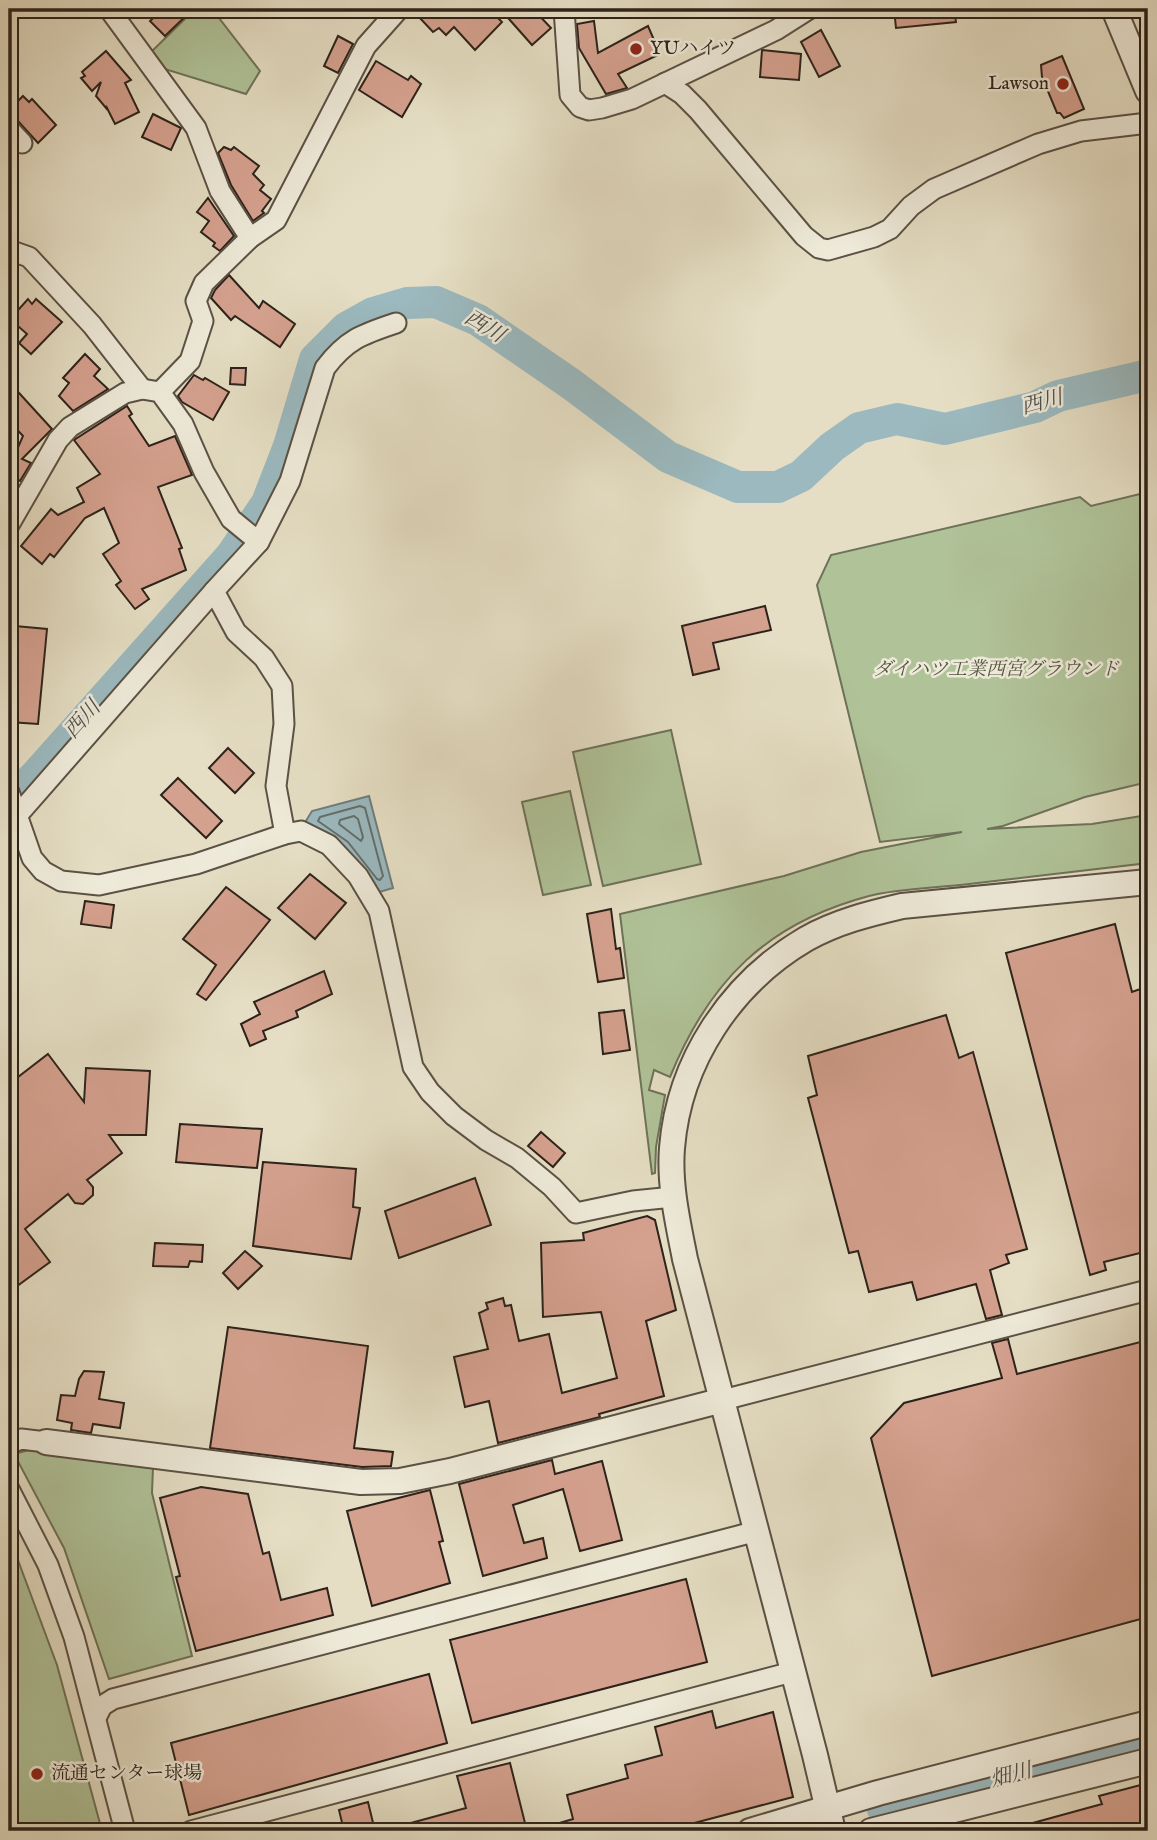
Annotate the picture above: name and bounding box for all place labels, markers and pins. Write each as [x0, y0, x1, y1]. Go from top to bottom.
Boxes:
place label: YUハイツ [650, 37, 736, 61]
marker: YUハイツ [628, 41, 644, 57]
place label: Lawson [988, 72, 1049, 96]
marker: Lawson [1055, 76, 1071, 92]
place label: 流通センター球場 [51, 1762, 202, 1786]
marker: 流通センター球場 [29, 1766, 45, 1782]

